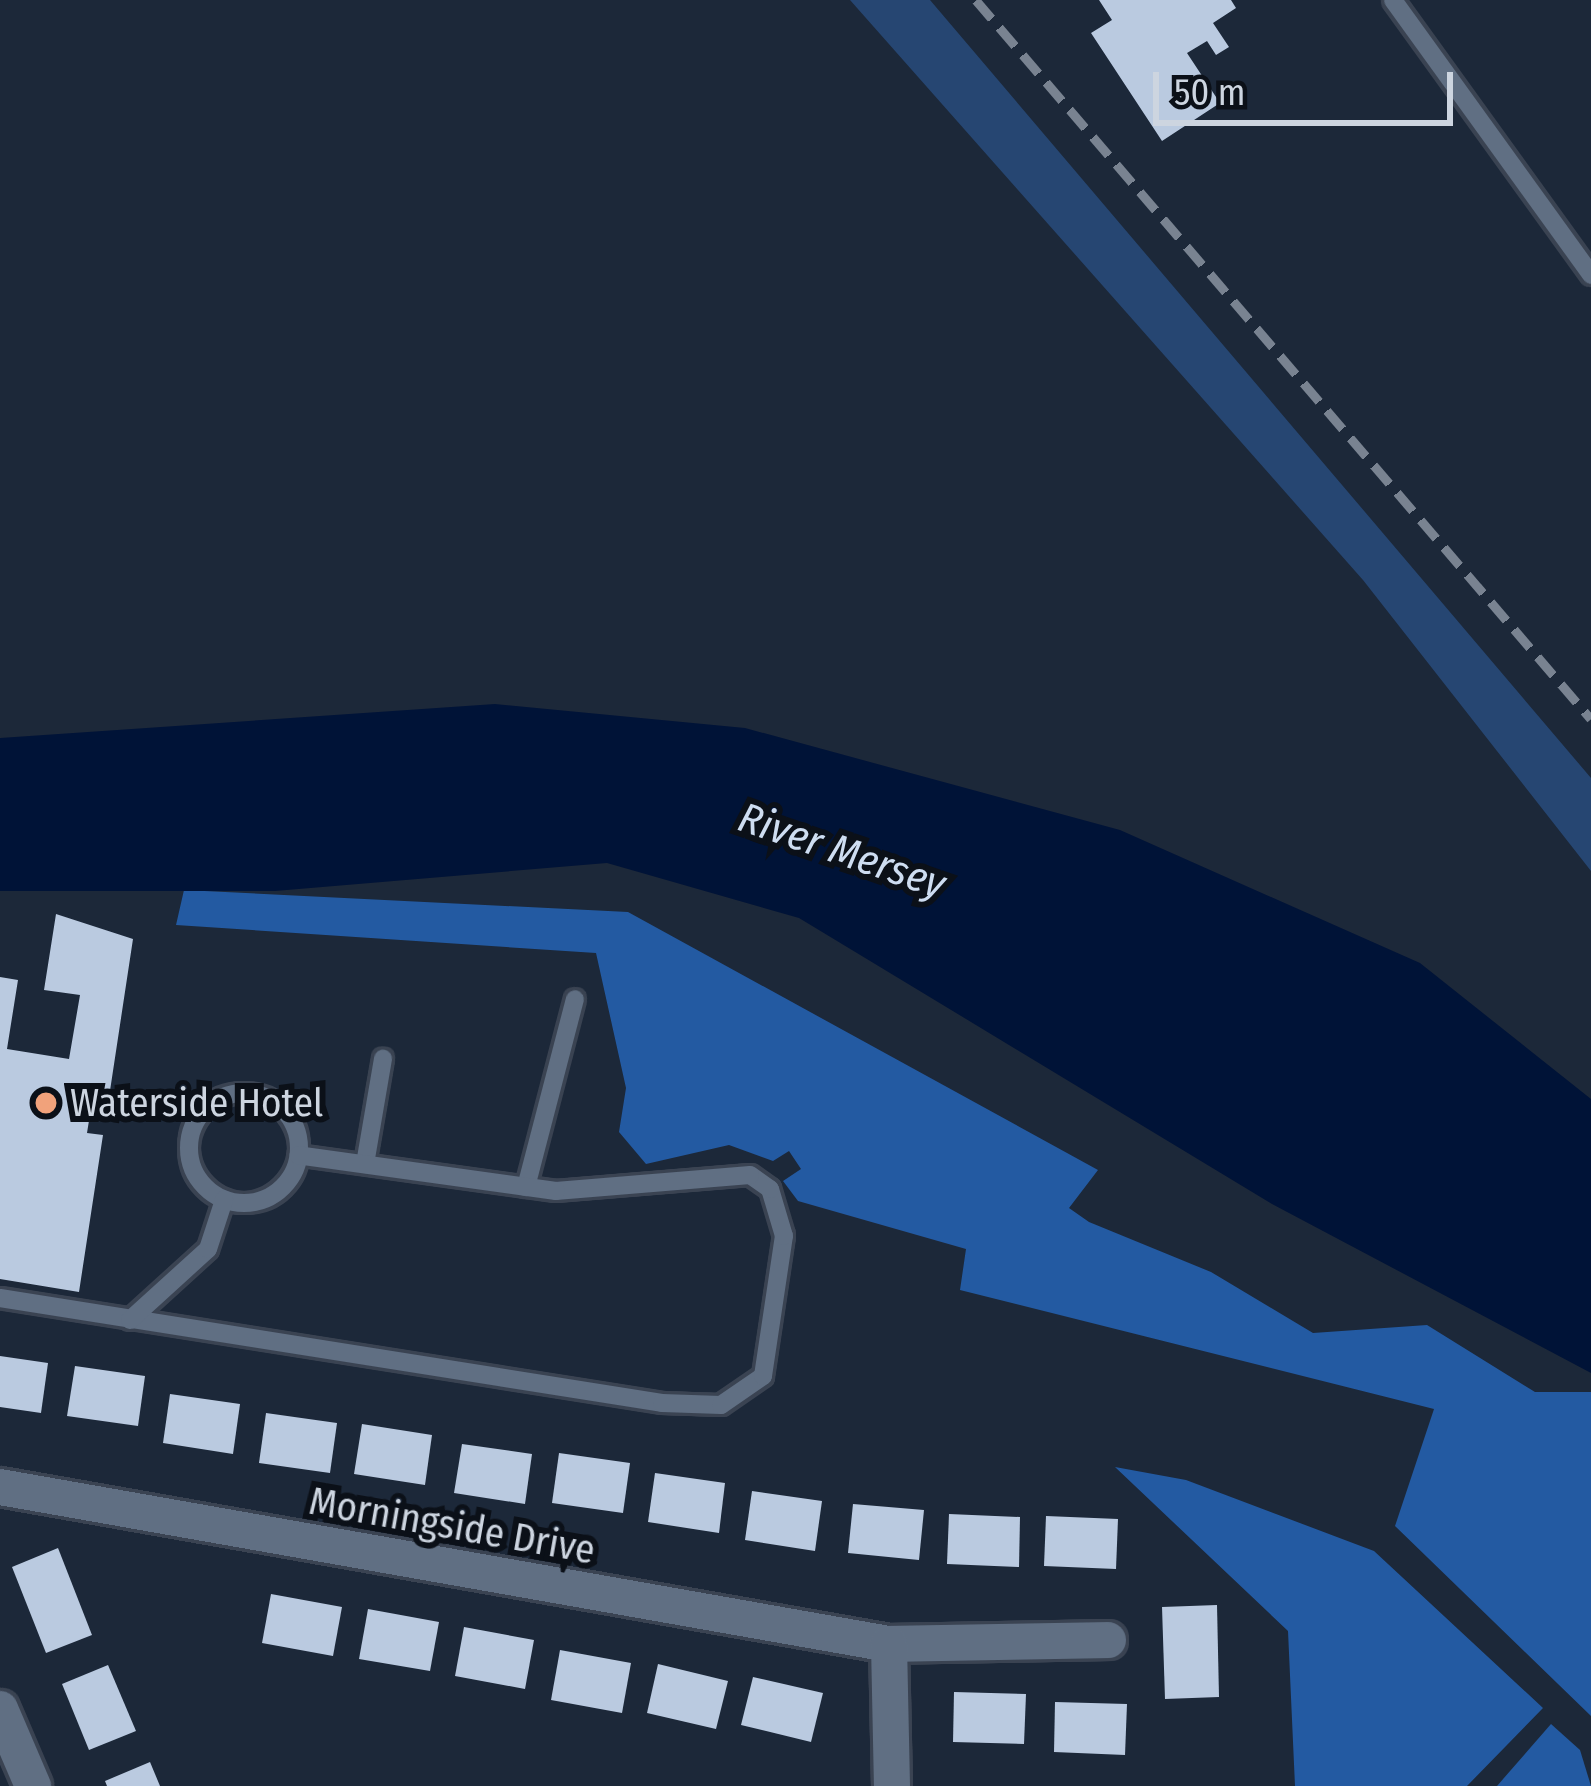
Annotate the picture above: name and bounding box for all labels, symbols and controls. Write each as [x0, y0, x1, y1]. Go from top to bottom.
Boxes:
scale bar [1159, 48, 1459, 122]
text: 50 m [1174, 71, 1245, 115]
water label: River Mersey [732, 792, 952, 910]
place label: Waterside Hotel [70, 1080, 323, 1126]
marker: Waterside Hotel [33, 1090, 59, 1116]
street label: Morningside Drive [306, 1478, 598, 1574]

